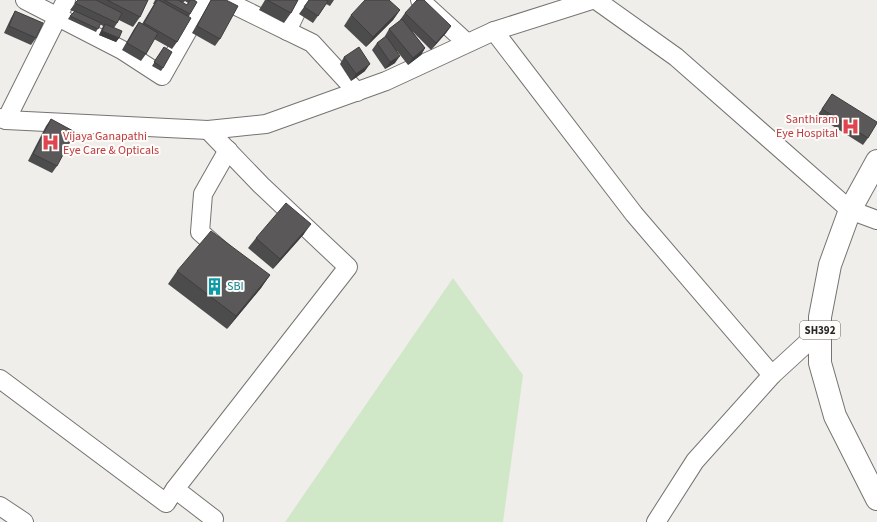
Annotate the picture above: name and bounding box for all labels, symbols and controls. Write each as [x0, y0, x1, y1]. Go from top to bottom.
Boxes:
place label: Santhiram Eye Hospital [776, 111, 838, 142]
hospital icon: Santhiram Eye Hospital [841, 116, 861, 136]
place label: Vijaya Ganapathi Eye Care & Opticals [63, 128, 159, 159]
hospital icon: Vijaya Ganapathi Eye Care & Opticals [40, 133, 60, 153]
building icon: SBI [204, 276, 224, 296]
place label: SBI [227, 278, 244, 295]
road number: SH392 [800, 321, 840, 339]

